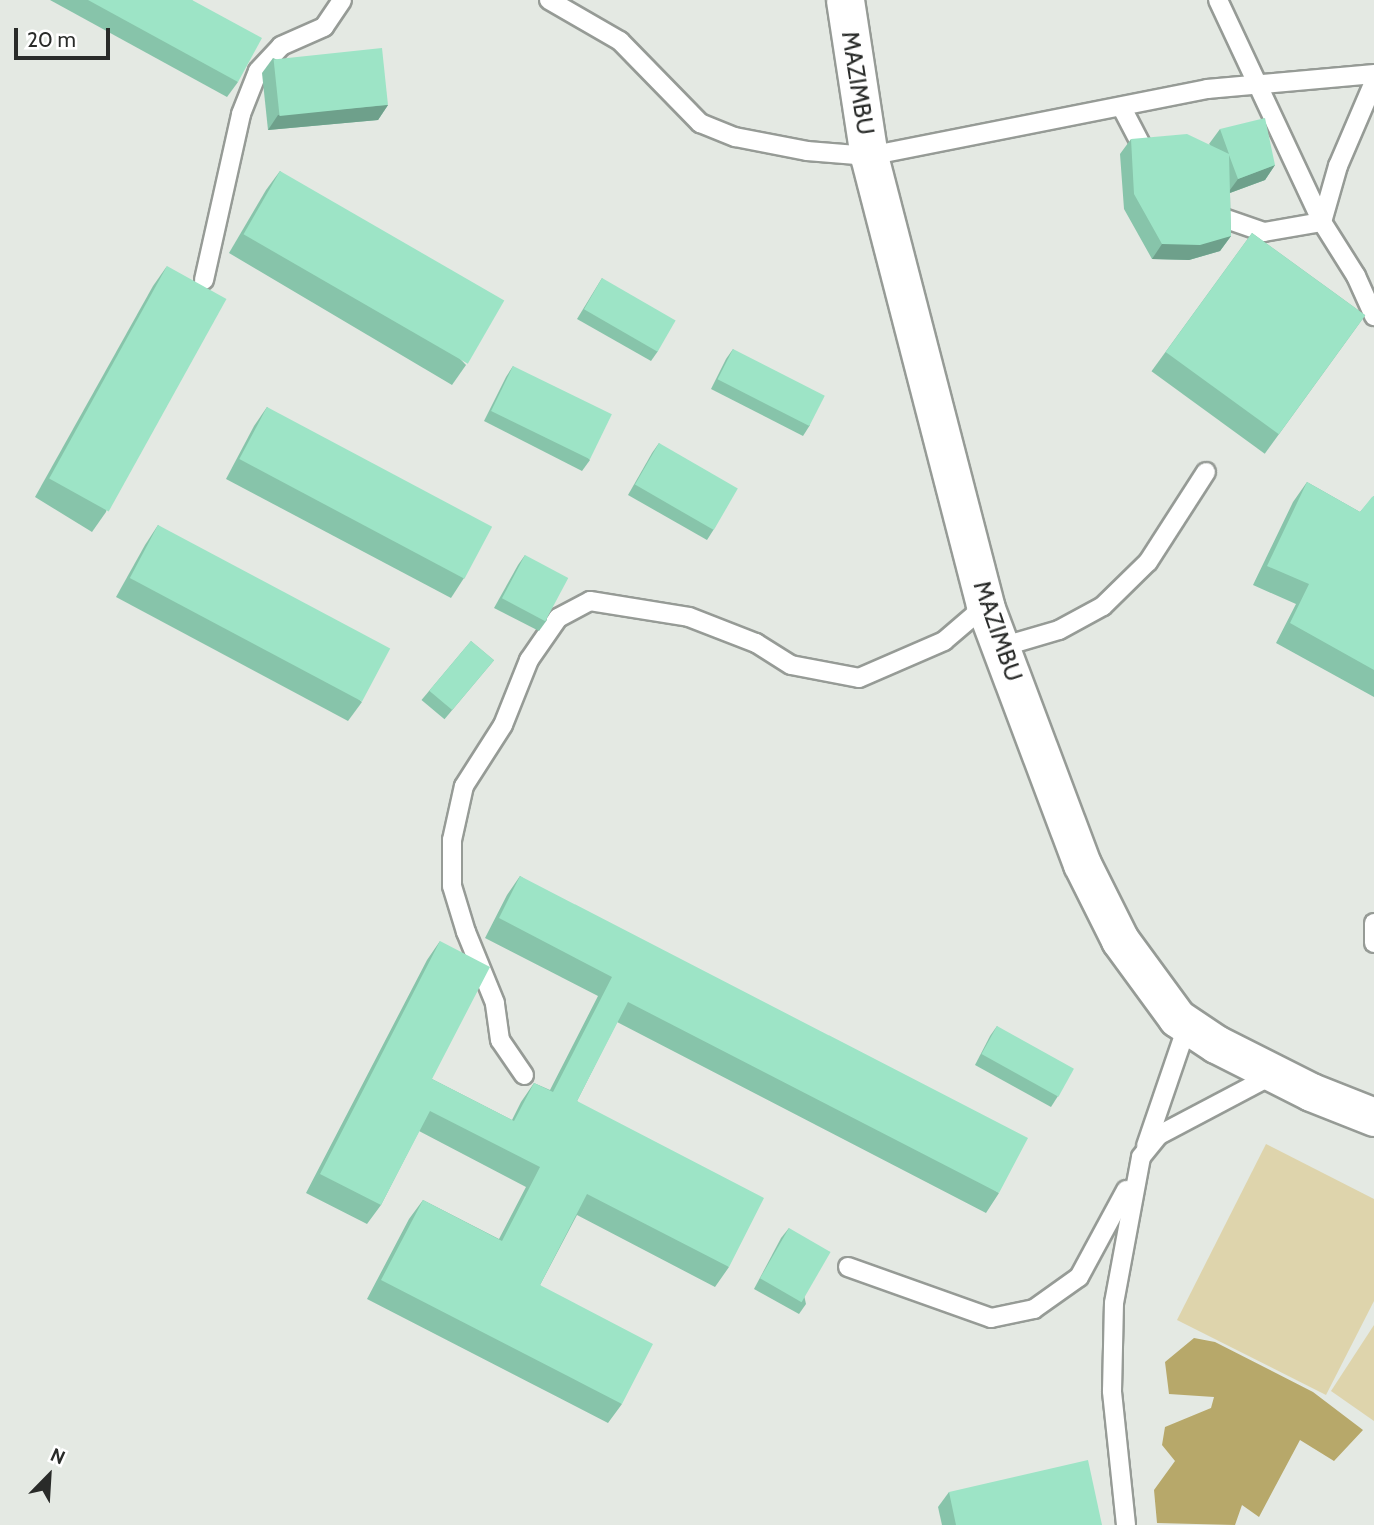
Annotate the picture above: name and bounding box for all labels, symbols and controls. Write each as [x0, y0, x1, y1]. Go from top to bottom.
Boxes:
scale bar [18, 14, 114, 58]
text: 20 m [27, 27, 76, 52]
street label: MAZIMBU [836, 29, 880, 137]
street label: MAZIMBU [967, 577, 1029, 685]
north arrow [14, 1441, 84, 1511]
text: N [47, 1443, 69, 1470]

